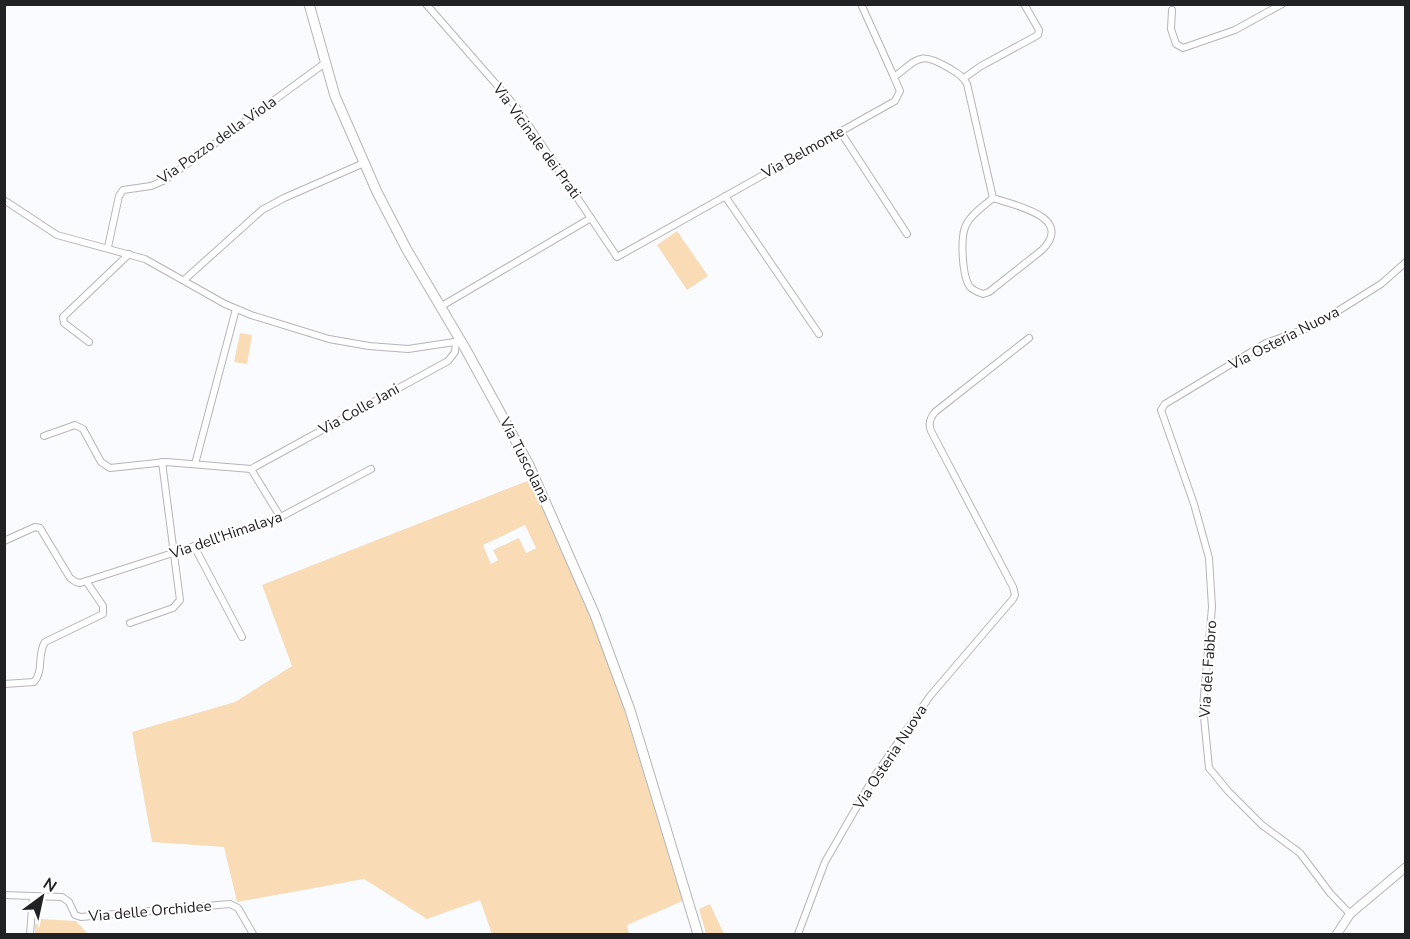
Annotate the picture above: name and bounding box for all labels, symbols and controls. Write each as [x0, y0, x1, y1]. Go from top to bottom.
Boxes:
street label: Via Vicinale dei Prati [488, 79, 586, 203]
street label: Via Pozzo della Viola [153, 91, 280, 189]
street label: Via Belmonte [757, 121, 848, 183]
street label: Via Osteria Nuova [1225, 302, 1343, 375]
street label: Via Colle Jani [314, 379, 403, 440]
street label: Via Tuscolana [494, 413, 555, 506]
street label: Via dell'Himalaya [166, 506, 285, 564]
street label: Via del Fabbro [1195, 620, 1221, 719]
street label: Via Osteria Nuova [848, 701, 931, 814]
north arrow [12, 867, 72, 927]
text: N [39, 873, 61, 898]
street label: Via delle Orchidee [87, 896, 212, 926]

